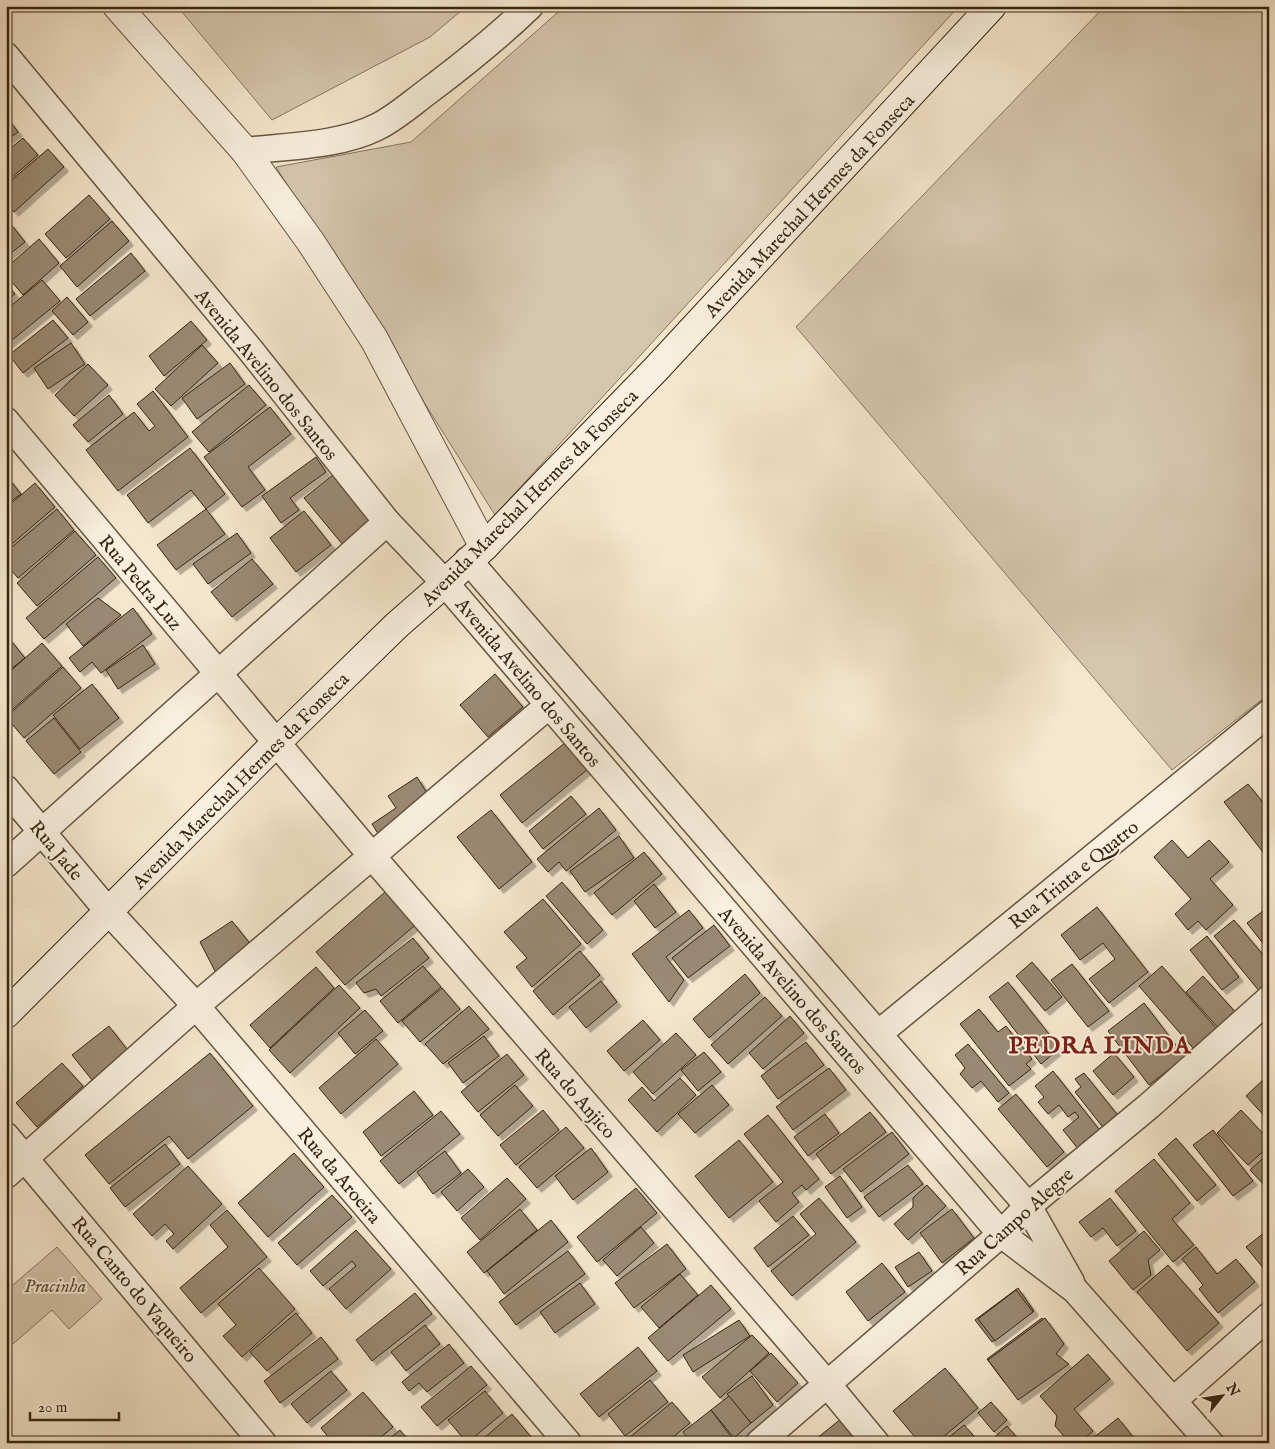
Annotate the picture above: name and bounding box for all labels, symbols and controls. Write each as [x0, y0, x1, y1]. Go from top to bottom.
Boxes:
street label: Avenida Marechal Hermes da Fonseca [700, 89, 921, 324]
street label: Avenida Avelino dos Santos [188, 284, 342, 466]
street label: Avenida Marechal Hermes da Fonseca [416, 384, 644, 613]
street label: Rua Pedra Luz [92, 531, 187, 636]
street label: Avenida Avelino dos Santos [449, 593, 605, 773]
street label: Avenida Marechal Hermes da Fonseca [127, 667, 355, 896]
street label: Rua Jade [23, 816, 88, 886]
street label: Rua Trinta e Quatro [1004, 816, 1144, 935]
street label: Avenida Avelino dos Santos [712, 902, 871, 1080]
district label: PEDRA LINDA [1008, 1031, 1192, 1062]
street label: Rua do Anjico [529, 1044, 620, 1144]
street label: Rua da Aroeira [291, 1123, 386, 1230]
street label: Rua Campo Alegre [951, 1163, 1079, 1282]
street label: Rua Canto do Vaqueiro [65, 1212, 202, 1368]
park label: Pracinha [24, 1275, 86, 1299]
north arrow [1198, 1372, 1248, 1422]
text: N [1221, 1379, 1243, 1400]
scale bar [30, 1389, 119, 1421]
text: 20 m [38, 1398, 68, 1417]

